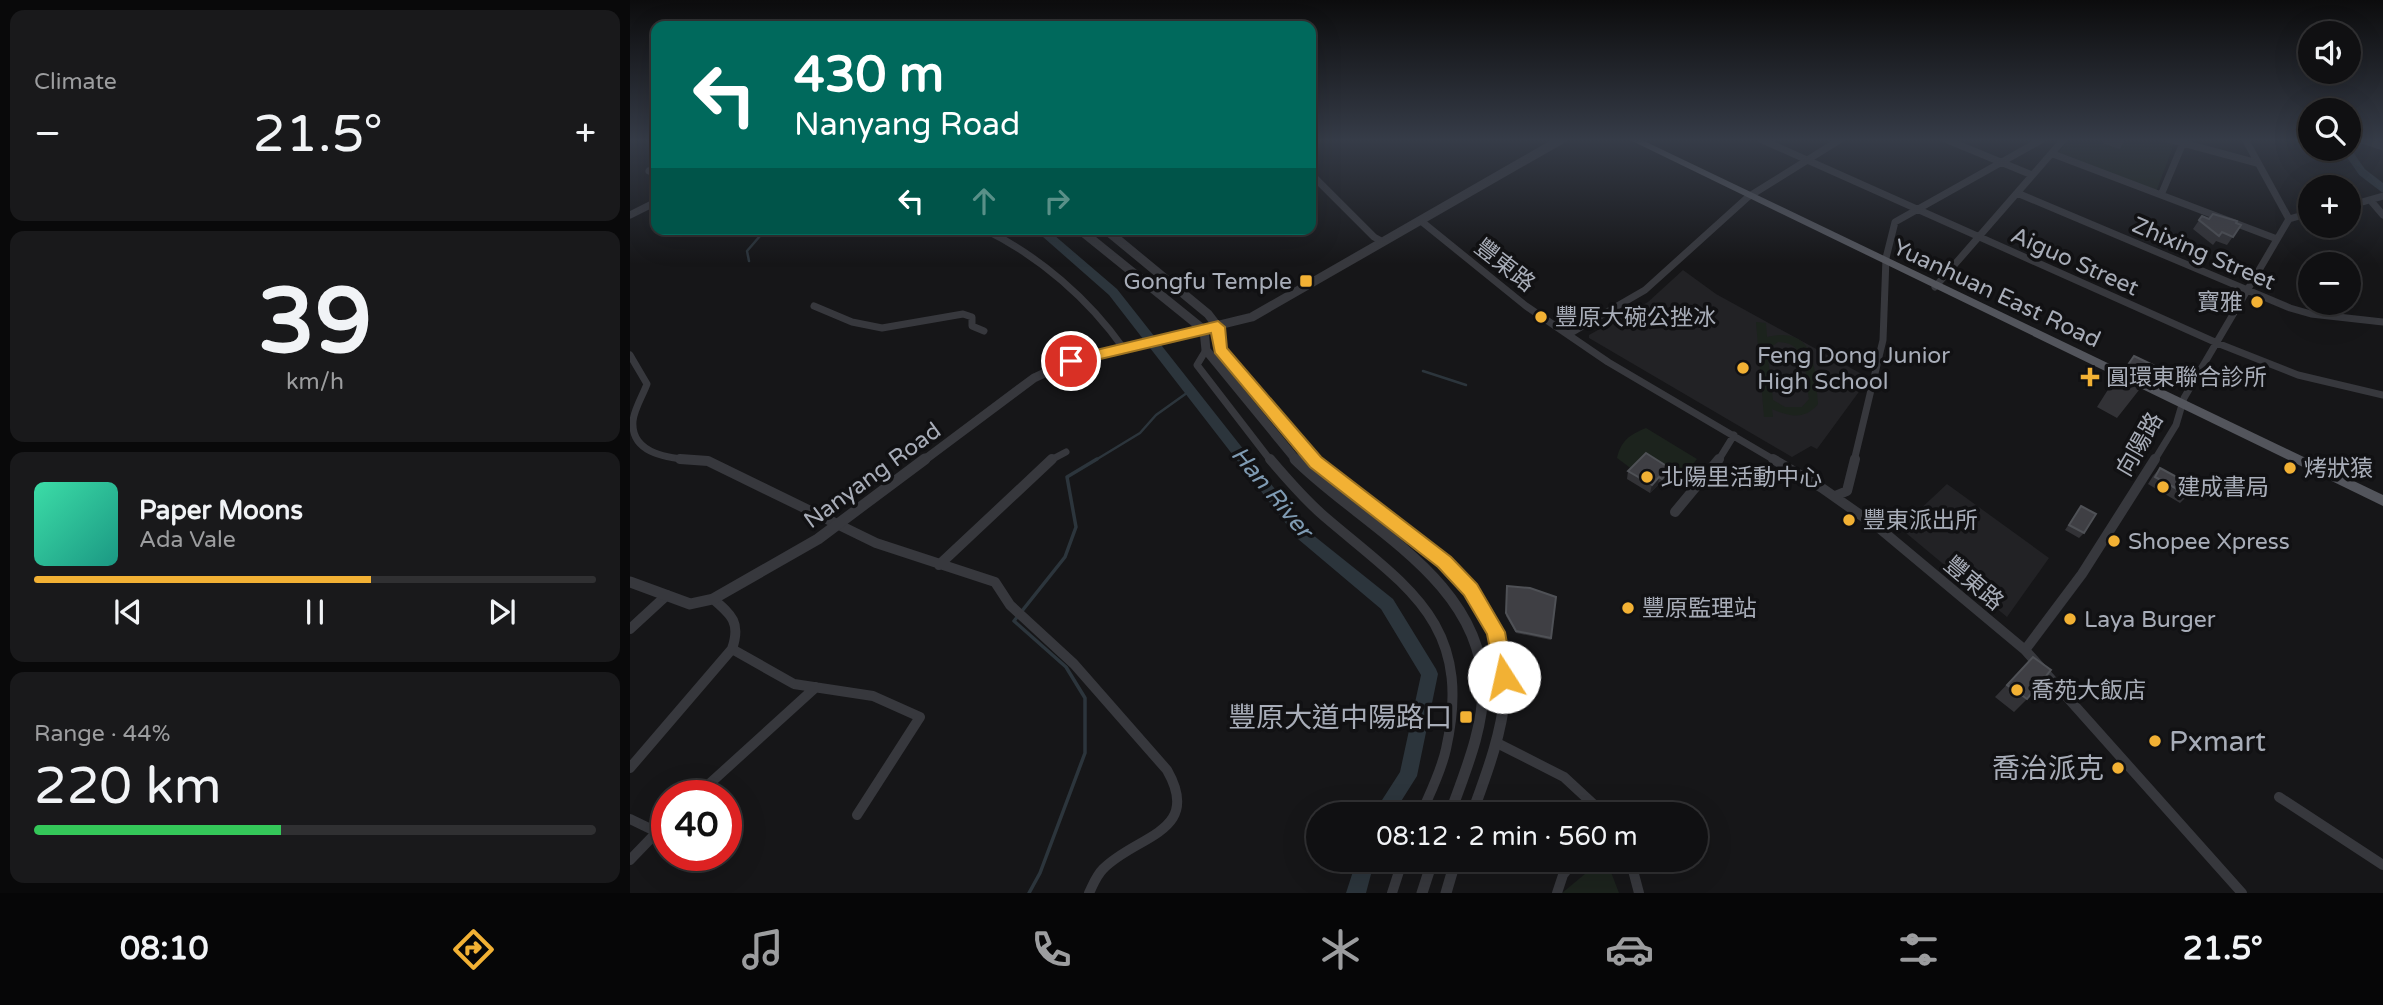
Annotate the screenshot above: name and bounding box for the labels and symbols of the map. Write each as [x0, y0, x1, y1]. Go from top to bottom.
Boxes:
street label: Zhixing Street [2128, 211, 2280, 297]
street label: Aiguo Street [2006, 221, 2143, 303]
street label: Yuanhuan East Road [1888, 233, 2105, 354]
street label: 豐東路 [1469, 234, 1540, 298]
place label: Gongfu Temple [1123, 268, 1292, 296]
marker: Gongfu Temple [1298, 273, 1314, 289]
place label: 寶雅 [2197, 289, 2243, 317]
marker: 寶雅 [2249, 294, 2265, 310]
place label: 豐原大碗公挫冰 [1555, 304, 1716, 332]
marker: 豐原大碗公挫冰 [1533, 309, 1549, 325]
pin [1041, 331, 1101, 391]
place label: Feng Dong Junior High School [1757, 342, 1950, 396]
marker: Feng Dong Junior High School [1735, 360, 1751, 376]
place label: 圓環東聯合診所 [2106, 364, 2267, 392]
marker: 圓環東聯合診所 [2080, 367, 2100, 387]
street label: 向陽路 [2110, 408, 2169, 481]
street label: Nanyang Road [799, 417, 947, 535]
water label: Han River [1225, 441, 1320, 546]
place label: 烤狀猿 [2304, 455, 2373, 483]
marker: 烤狀猿 [2282, 460, 2298, 476]
place label: 北陽里活動中心 [1661, 464, 1822, 492]
marker: 北陽里活動中心 [1639, 469, 1655, 485]
place label: 建成書局 [2177, 474, 2269, 502]
marker: 建成書局 [2155, 479, 2171, 495]
place label: 豐東派出所 [1863, 507, 1978, 535]
marker: 豐東派出所 [1841, 512, 1857, 528]
place label: Shopee Xpress [2128, 528, 2290, 556]
marker: Shopee Xpress [2106, 533, 2122, 549]
street label: 豐東路 [1938, 551, 2009, 617]
place label: 豐原監理站 [1642, 595, 1757, 623]
marker: 豐原監理站 [1620, 600, 1636, 616]
place label: Laya Burger [2084, 606, 2216, 634]
marker: Laya Burger [2062, 611, 2078, 627]
position arrow [1467, 640, 1541, 714]
place label: 喬苑大飯店 [2031, 677, 2146, 705]
marker: 喬苑大飯店 [2009, 682, 2025, 698]
place label: 豐原大道中陽路口 [1228, 701, 1452, 735]
marker: 豐原大道中陽路口 [1458, 709, 1474, 725]
place label: Pxmart [2169, 725, 2266, 759]
marker: Pxmart [2147, 733, 2163, 749]
place label: 喬治派克 [1992, 752, 2104, 786]
marker: 喬治派克 [2110, 760, 2126, 776]
speed limit sign: 40 [651, 780, 742, 871]

